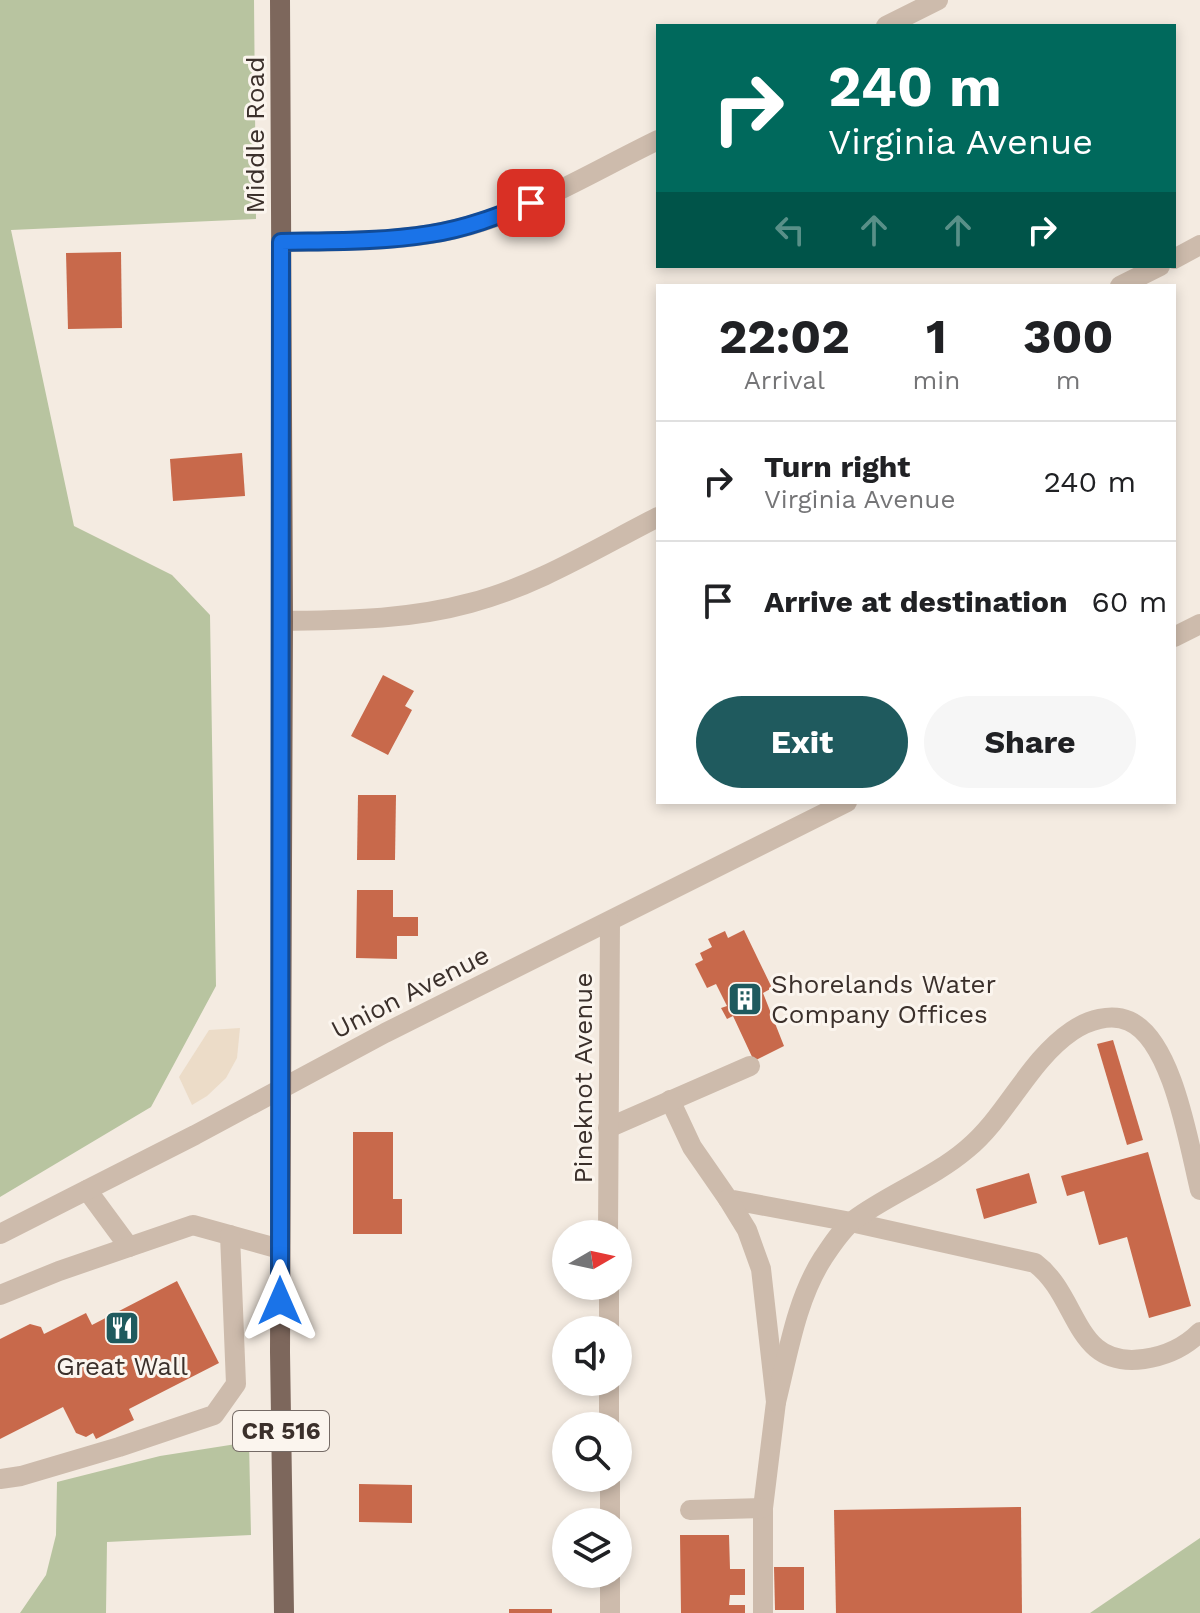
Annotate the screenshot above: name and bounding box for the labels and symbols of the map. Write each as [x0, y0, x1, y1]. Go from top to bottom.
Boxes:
street label: Middle Road [240, 56, 270, 214]
pin [497, 169, 565, 237]
street label: Union Avenue [326, 939, 494, 1045]
place label: Shorelands Water Company Offices [771, 969, 996, 1029]
street label: Pineknot Avenue [568, 973, 598, 1183]
building icon: Shorelands Water Company Offices [726, 980, 764, 1018]
north arrow [552, 1220, 632, 1300]
position arrow [238, 1259, 322, 1343]
restaurant icon: Great Wall [103, 1309, 141, 1347]
place label: Great Wall [56, 1351, 188, 1381]
road number: CR 516 [233, 1411, 329, 1451]

